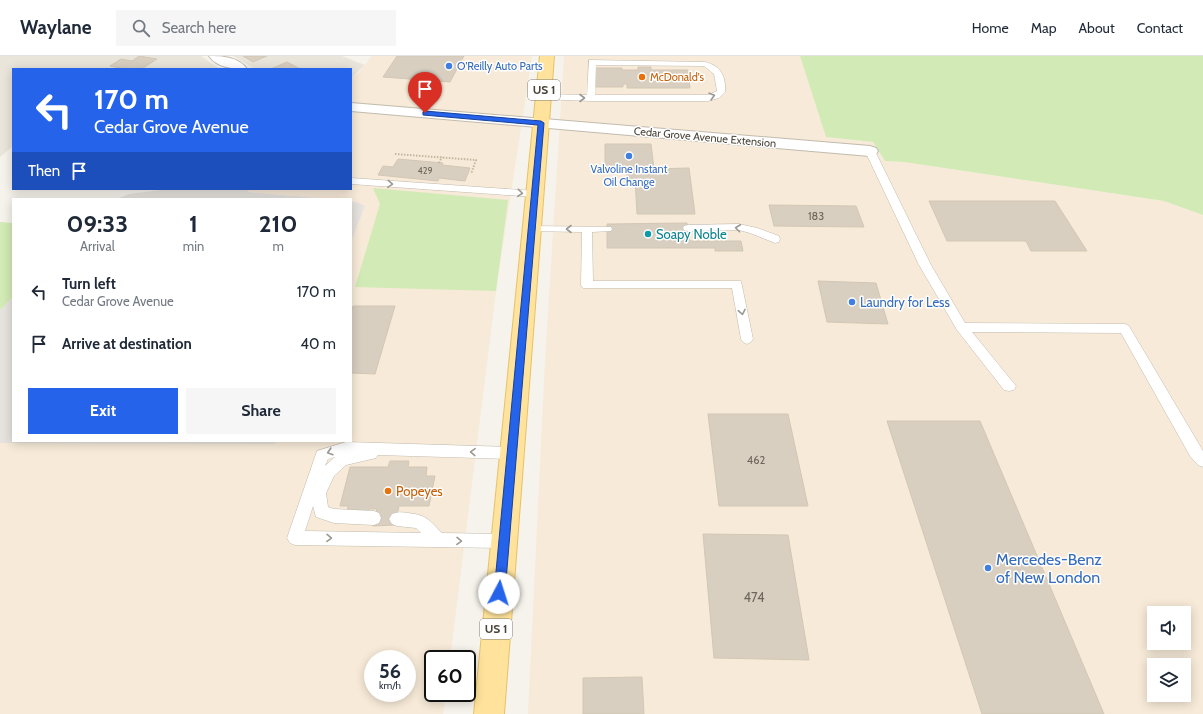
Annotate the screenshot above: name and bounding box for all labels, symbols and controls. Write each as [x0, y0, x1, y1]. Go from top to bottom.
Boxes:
search box [116, 10, 396, 46]
text: Waylane [20, 16, 92, 39]
icon: search [130, 17, 152, 39]
text: Search here [162, 19, 236, 37]
text: Home [972, 19, 1009, 37]
text: Map [1031, 19, 1056, 37]
text: About [1078, 19, 1115, 37]
text: Contact [1137, 19, 1183, 37]
place label: O'Reilly Auto Parts [457, 59, 543, 73]
marker: O'Reilly Auto Parts [444, 61, 454, 71]
place label: McDonald's [650, 70, 705, 84]
pin [408, 72, 442, 113]
marker: McDonald's [637, 72, 647, 82]
icon: arrive [414, 78, 436, 100]
road number: US 1 [528, 80, 560, 100]
text: 170 m [94, 82, 169, 116]
icon: left [28, 84, 80, 136]
one-way arrow [708, 92, 715, 101]
one-way arrow [579, 93, 585, 102]
text: Cedar Grove Avenue [94, 116, 249, 138]
street label: Cedar Grove Avenue Extension [633, 124, 777, 150]
marker: Valvoline Instant Oil Change [624, 151, 634, 161]
icon: arrive [68, 160, 90, 182]
text: Then [28, 162, 60, 180]
place label: Valvoline Instant Oil Change [591, 162, 668, 189]
house number: 429 [417, 165, 433, 176]
one-way arrow [387, 179, 393, 188]
one-way arrow [517, 189, 523, 198]
text: 09:33 [67, 209, 128, 238]
text: 1 [189, 209, 198, 238]
text: 210 [259, 209, 297, 238]
house number: 183 [808, 209, 824, 223]
one-way arrow [735, 224, 741, 233]
one-way arrow [566, 225, 572, 233]
place label: Soapy Noble [656, 226, 727, 242]
marker: Soapy Noble [643, 229, 653, 239]
text: Arrival [80, 238, 115, 254]
text: min [183, 238, 204, 254]
text: m [272, 238, 284, 254]
text: Turn left [62, 275, 116, 293]
icon: left [28, 281, 50, 303]
text: 170 m [297, 283, 336, 301]
text: Cedar Grove Avenue [62, 293, 174, 309]
place label: Laundry for Less [860, 294, 950, 310]
marker: Laundry for Less [847, 297, 857, 307]
one-way arrow [737, 308, 746, 315]
icon: arrive [28, 333, 50, 355]
text: Arrive at destination [62, 335, 192, 353]
text: 40 m [300, 335, 336, 353]
button: Exit [28, 388, 178, 434]
button: Share [186, 388, 336, 434]
one-way arrow [326, 447, 333, 456]
one-way arrow [470, 448, 476, 457]
house number: 462 [747, 453, 765, 467]
place label: Popeyes [396, 483, 443, 499]
marker: Popeyes [383, 486, 393, 496]
one-way arrow [326, 534, 332, 543]
one-way arrow [456, 537, 462, 545]
place label: Mercedes-Benz of New London [996, 550, 1102, 587]
marker: Mercedes-Benz of New London [983, 563, 993, 573]
position arrow [478, 572, 520, 614]
house number: 474 [743, 589, 765, 605]
map controls [1147, 606, 1191, 702]
button: sound [1147, 606, 1191, 650]
road number: US 1 [480, 619, 512, 639]
speed limit sign: 60 [424, 650, 476, 702]
button: layers [1147, 658, 1191, 702]
text: 56 [379, 659, 401, 683]
text: km/h [379, 679, 401, 692]

